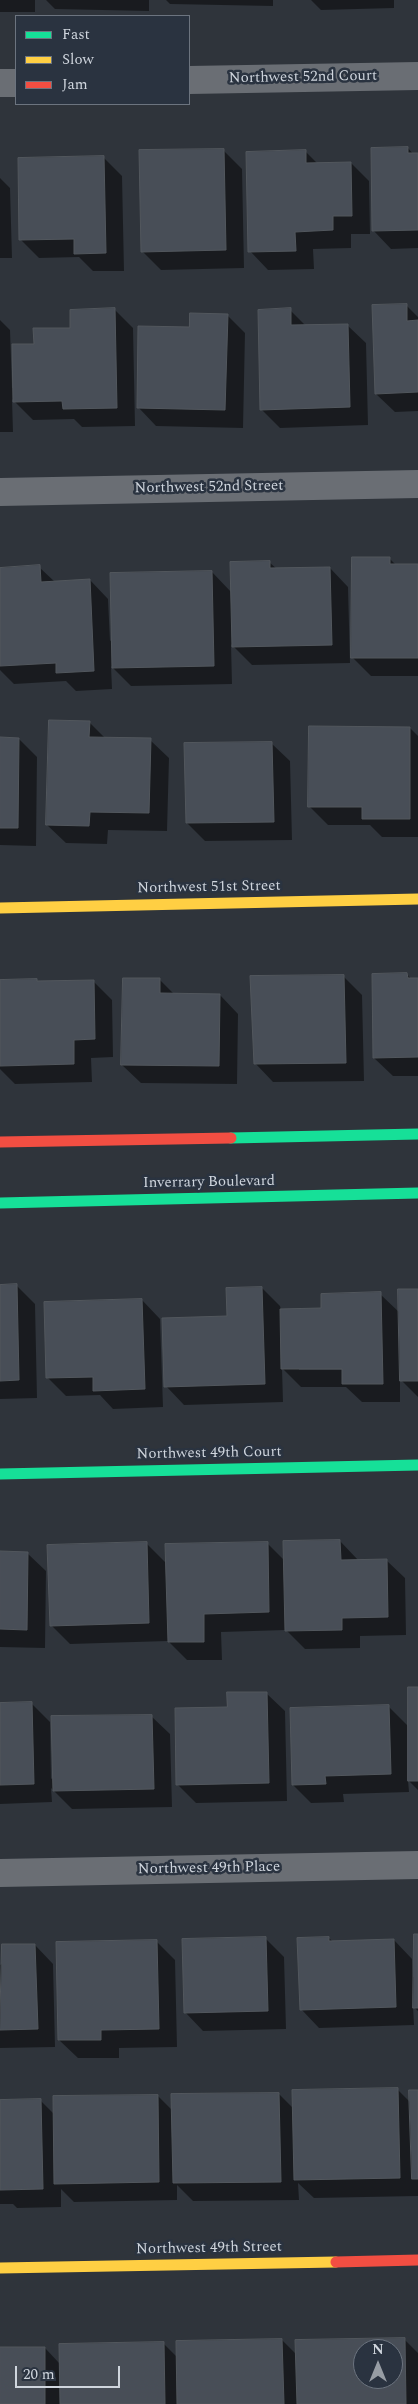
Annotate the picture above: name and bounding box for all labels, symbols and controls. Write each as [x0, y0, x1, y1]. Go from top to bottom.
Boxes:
legend [15, 15, 190, 105]
text: Fast [62, 23, 90, 46]
text: Slow [62, 48, 94, 71]
street label: Northwest 52nd Court [229, 68, 377, 88]
text: Jam [62, 73, 88, 96]
street label: Northwest 52nd Street [134, 478, 284, 498]
street label: Northwest 51st Street [137, 878, 281, 898]
street label: Inverrary Boulevard [143, 1173, 275, 1193]
street label: Northwest 49th Court [136, 1444, 282, 1464]
street label: Northwest 49th Place [138, 1859, 280, 1879]
street label: Northwest 49th Street [136, 2239, 282, 2259]
north arrow [353, 2339, 403, 2389]
text: N [372, 2339, 384, 2360]
scale bar [18, 2356, 122, 2388]
text: 20 m [23, 2363, 55, 2386]

